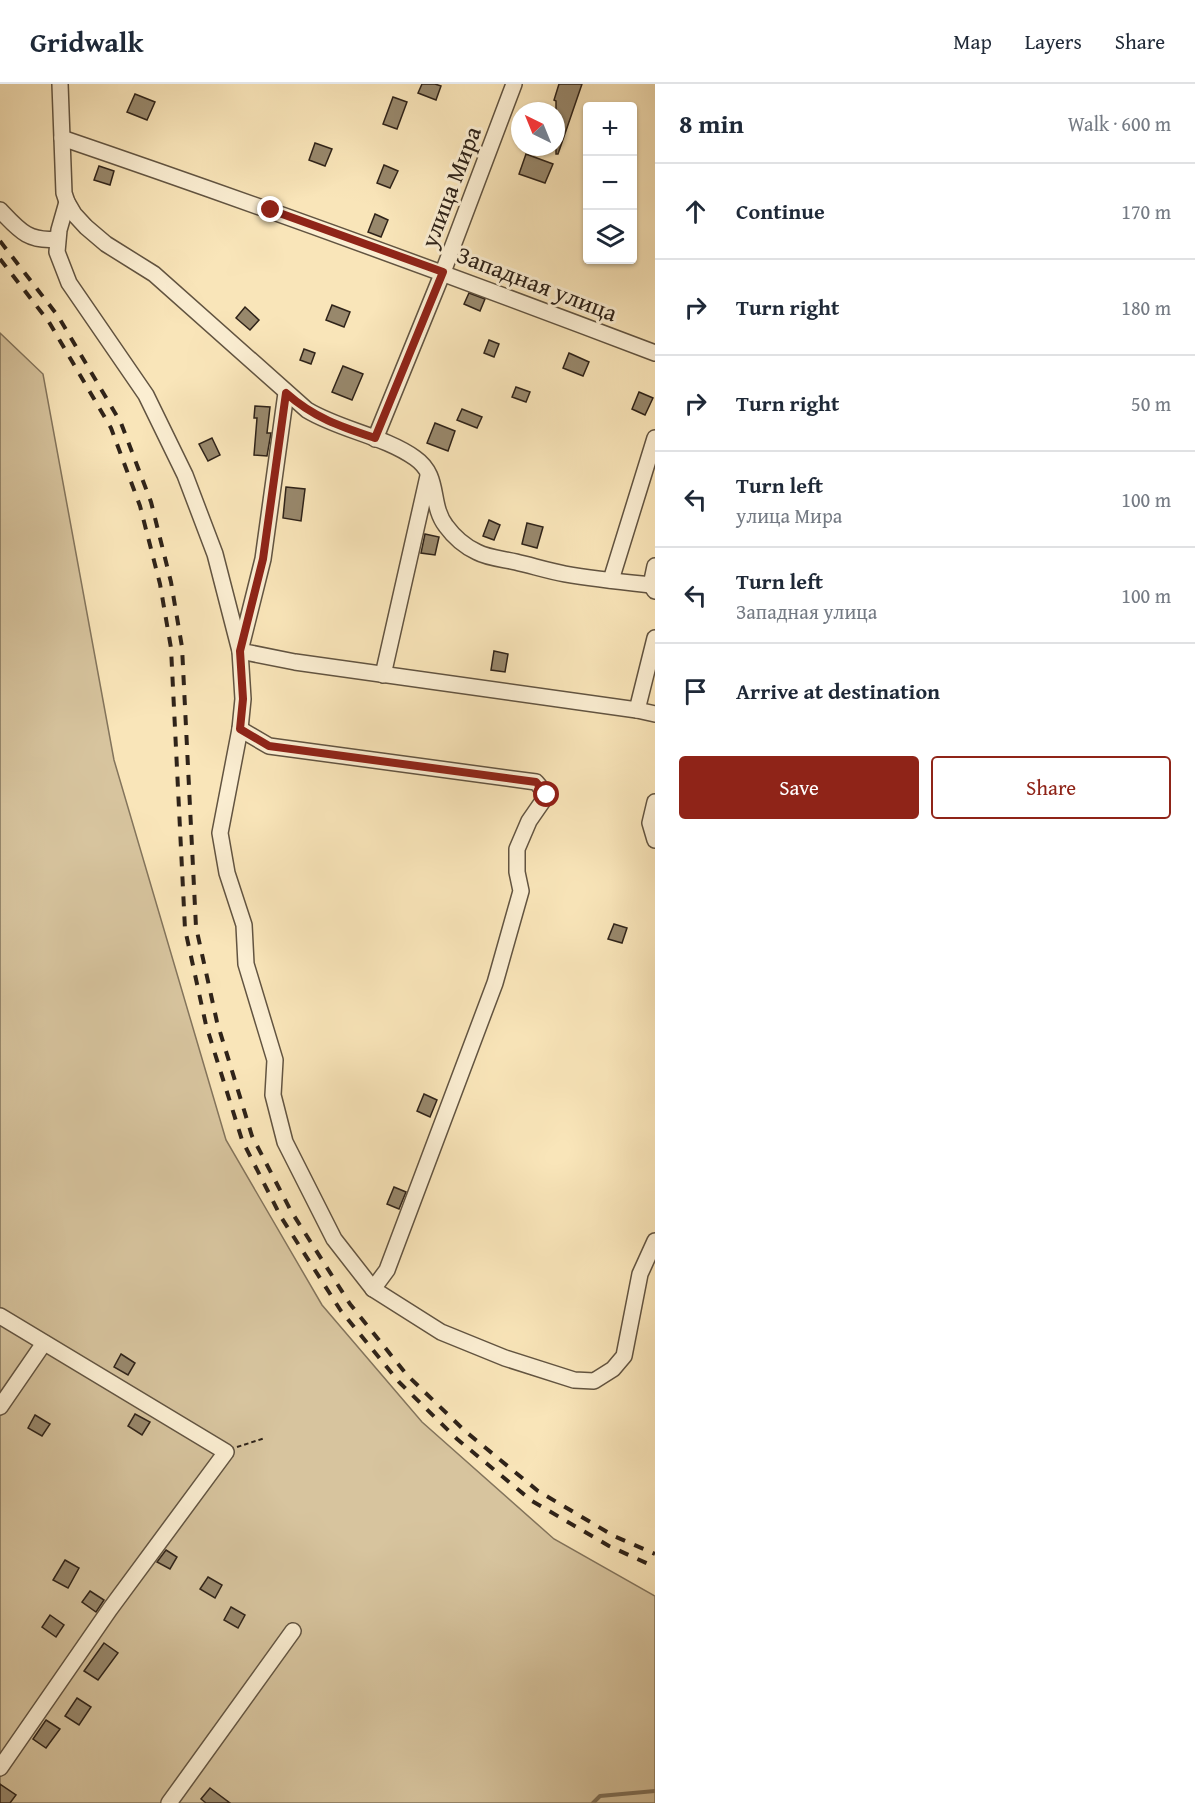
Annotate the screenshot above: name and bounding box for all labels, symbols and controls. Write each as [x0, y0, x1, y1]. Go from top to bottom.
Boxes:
text: Gridwalk [30, 21, 143, 62]
text: Map [953, 26, 992, 57]
text: Layers [1025, 26, 1082, 57]
text: Share [1115, 26, 1165, 57]
north arrow [511, 102, 565, 156]
map controls [583, 102, 637, 264]
button: + [583, 102, 637, 156]
text: 8 min [679, 104, 744, 143]
text: Walk · 600 m [1068, 109, 1171, 138]
street label: улица Мира [411, 120, 490, 254]
button: − [583, 156, 637, 210]
icon: ahead [679, 195, 712, 228]
text: Continue [736, 195, 825, 227]
route end [257, 196, 283, 222]
text: 170 m [1121, 197, 1171, 226]
button: layers [583, 210, 637, 264]
street label: Западная улица [452, 237, 623, 330]
icon: right [679, 291, 712, 324]
text: Turn right [736, 291, 839, 323]
text: 180 m [1121, 293, 1171, 322]
icon: right [679, 387, 712, 420]
text: Turn right [736, 387, 839, 419]
text: 50 m [1131, 389, 1171, 418]
text: Turn left [736, 469, 823, 501]
icon: left [679, 483, 712, 516]
text: 100 m [1121, 485, 1171, 514]
text: улица Мира [736, 501, 842, 530]
text: Turn left [736, 565, 823, 597]
icon: left [679, 579, 712, 612]
text: 100 m [1121, 581, 1171, 610]
text: Западная улица [736, 597, 877, 626]
icon: arrive [679, 675, 712, 708]
text: Arrive at destination [736, 675, 940, 707]
button: Save [679, 756, 919, 819]
button: Share [931, 756, 1171, 819]
route start [533, 781, 559, 807]

